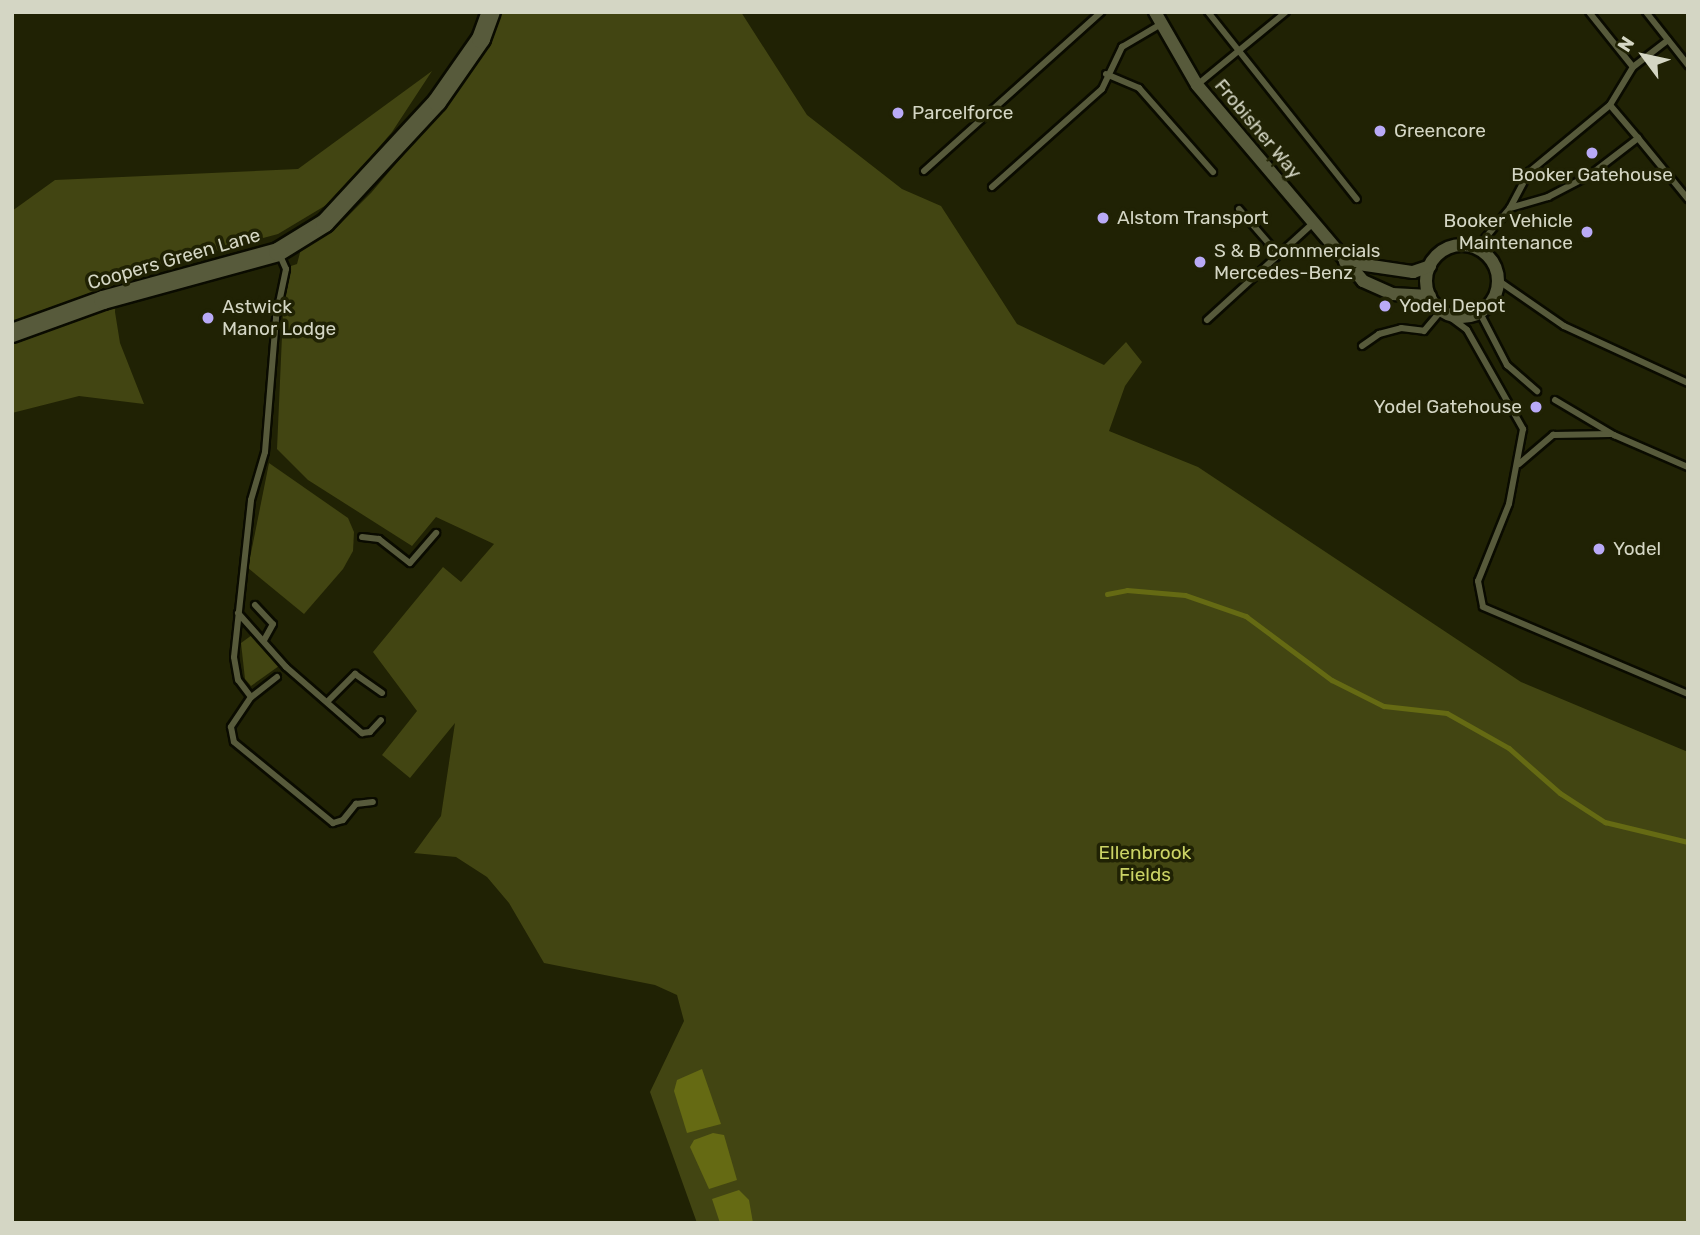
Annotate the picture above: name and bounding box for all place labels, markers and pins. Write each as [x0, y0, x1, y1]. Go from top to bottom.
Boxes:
place label: Parcelforce [912, 102, 1013, 124]
marker: Parcelforce [890, 105, 906, 121]
place label: Greencore [1394, 120, 1486, 142]
marker: Greencore [1372, 123, 1388, 139]
marker: Booker Gatehouse [1584, 145, 1600, 161]
place label: Booker Gatehouse [1511, 164, 1673, 186]
place label: Alstom Transport [1117, 207, 1269, 229]
marker: Alstom Transport [1095, 210, 1111, 226]
place label: Booker Vehicle Maintenance [1443, 210, 1573, 254]
marker: Booker Vehicle Maintenance [1579, 224, 1595, 240]
place label: S & B Commercials Mercedes-Benz [1214, 240, 1381, 284]
marker: S & B Commercials Mercedes-Benz [1192, 254, 1208, 270]
place label: Yodel Depot [1399, 295, 1505, 317]
place label: Astwick Manor Lodge [222, 296, 337, 340]
marker: Yodel Depot [1377, 298, 1393, 314]
marker: Astwick Manor Lodge [200, 310, 216, 326]
place label: Yodel Gatehouse [1374, 396, 1522, 418]
marker: Yodel Gatehouse [1528, 399, 1544, 415]
place label: Yodel [1613, 538, 1661, 560]
marker: Yodel [1591, 541, 1607, 557]

